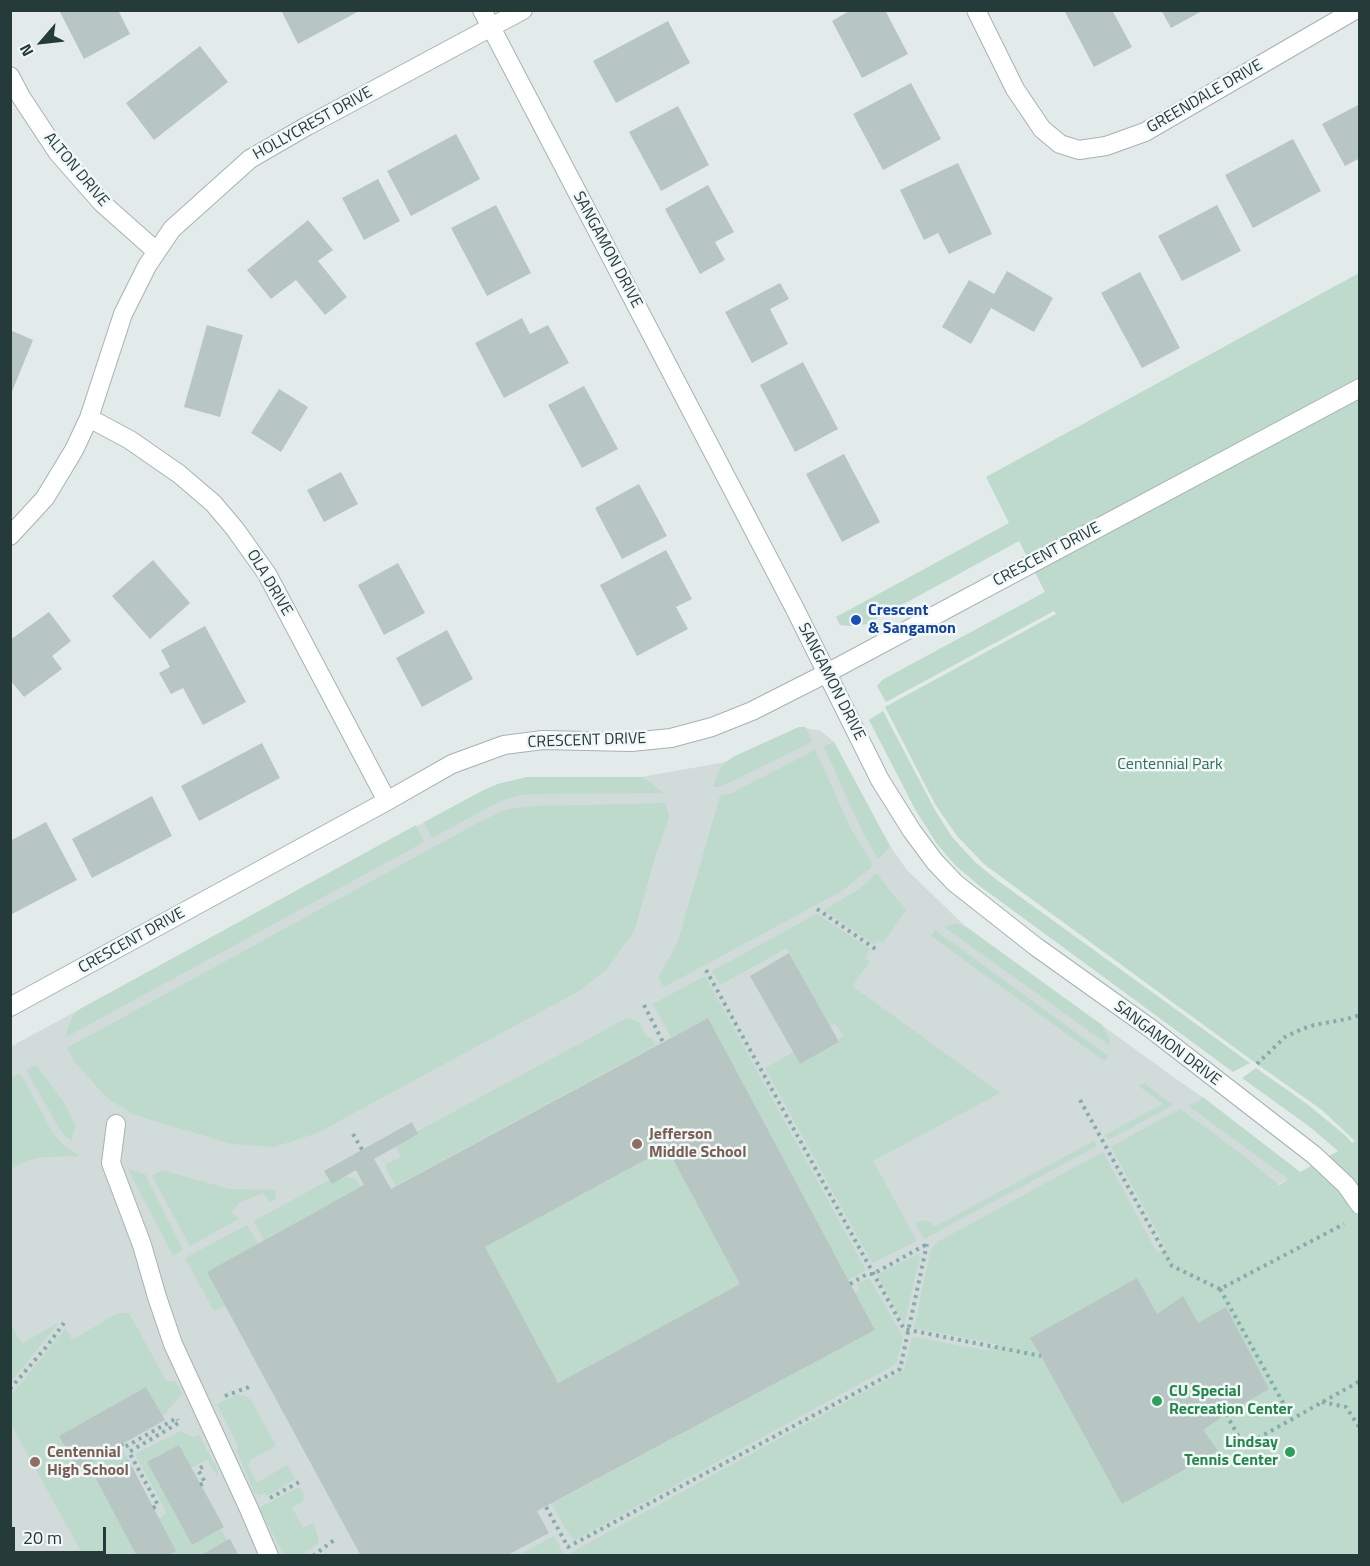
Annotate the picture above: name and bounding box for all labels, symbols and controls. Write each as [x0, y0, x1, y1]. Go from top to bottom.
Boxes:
north arrow [12, 12, 72, 72]
text: N [13, 40, 39, 61]
street label: GREENDALE DRIVE [1144, 56, 1266, 138]
street label: HOLLYCREST DRIVE [250, 83, 376, 165]
street label: ALTON DRIVE [39, 129, 113, 211]
street label: SANGAMON DRIVE [568, 189, 646, 311]
street label: CRESCENT DRIVE [990, 519, 1104, 591]
street label: OLA DRIVE [242, 547, 296, 619]
place label: Crescent & Sangamon [868, 601, 956, 639]
marker: Crescent & Sangamon [849, 613, 863, 627]
street label: SANGAMON DRIVE [793, 620, 869, 744]
street label: CRESCENT DRIVE [527, 729, 647, 753]
park label: Centennial Park [1117, 755, 1223, 775]
street label: CRESCENT DRIVE [75, 904, 189, 978]
street label: SANGAMON DRIVE [1110, 998, 1224, 1090]
place label: Jefferson Middle School [649, 1125, 746, 1163]
marker: Jefferson Middle School [630, 1137, 644, 1151]
place label: CU Special Recreation Center [1169, 1382, 1293, 1420]
marker: CU Special Recreation Center [1150, 1394, 1164, 1408]
place label: Lindsay Tennis Center [1184, 1433, 1278, 1471]
place label: Centennial High School [47, 1443, 129, 1481]
marker: Lindsay Tennis Center [1283, 1445, 1297, 1459]
marker: Centennial High School [28, 1455, 42, 1469]
scale bar [15, 1515, 110, 1553]
text: 20 m [23, 1524, 62, 1551]

